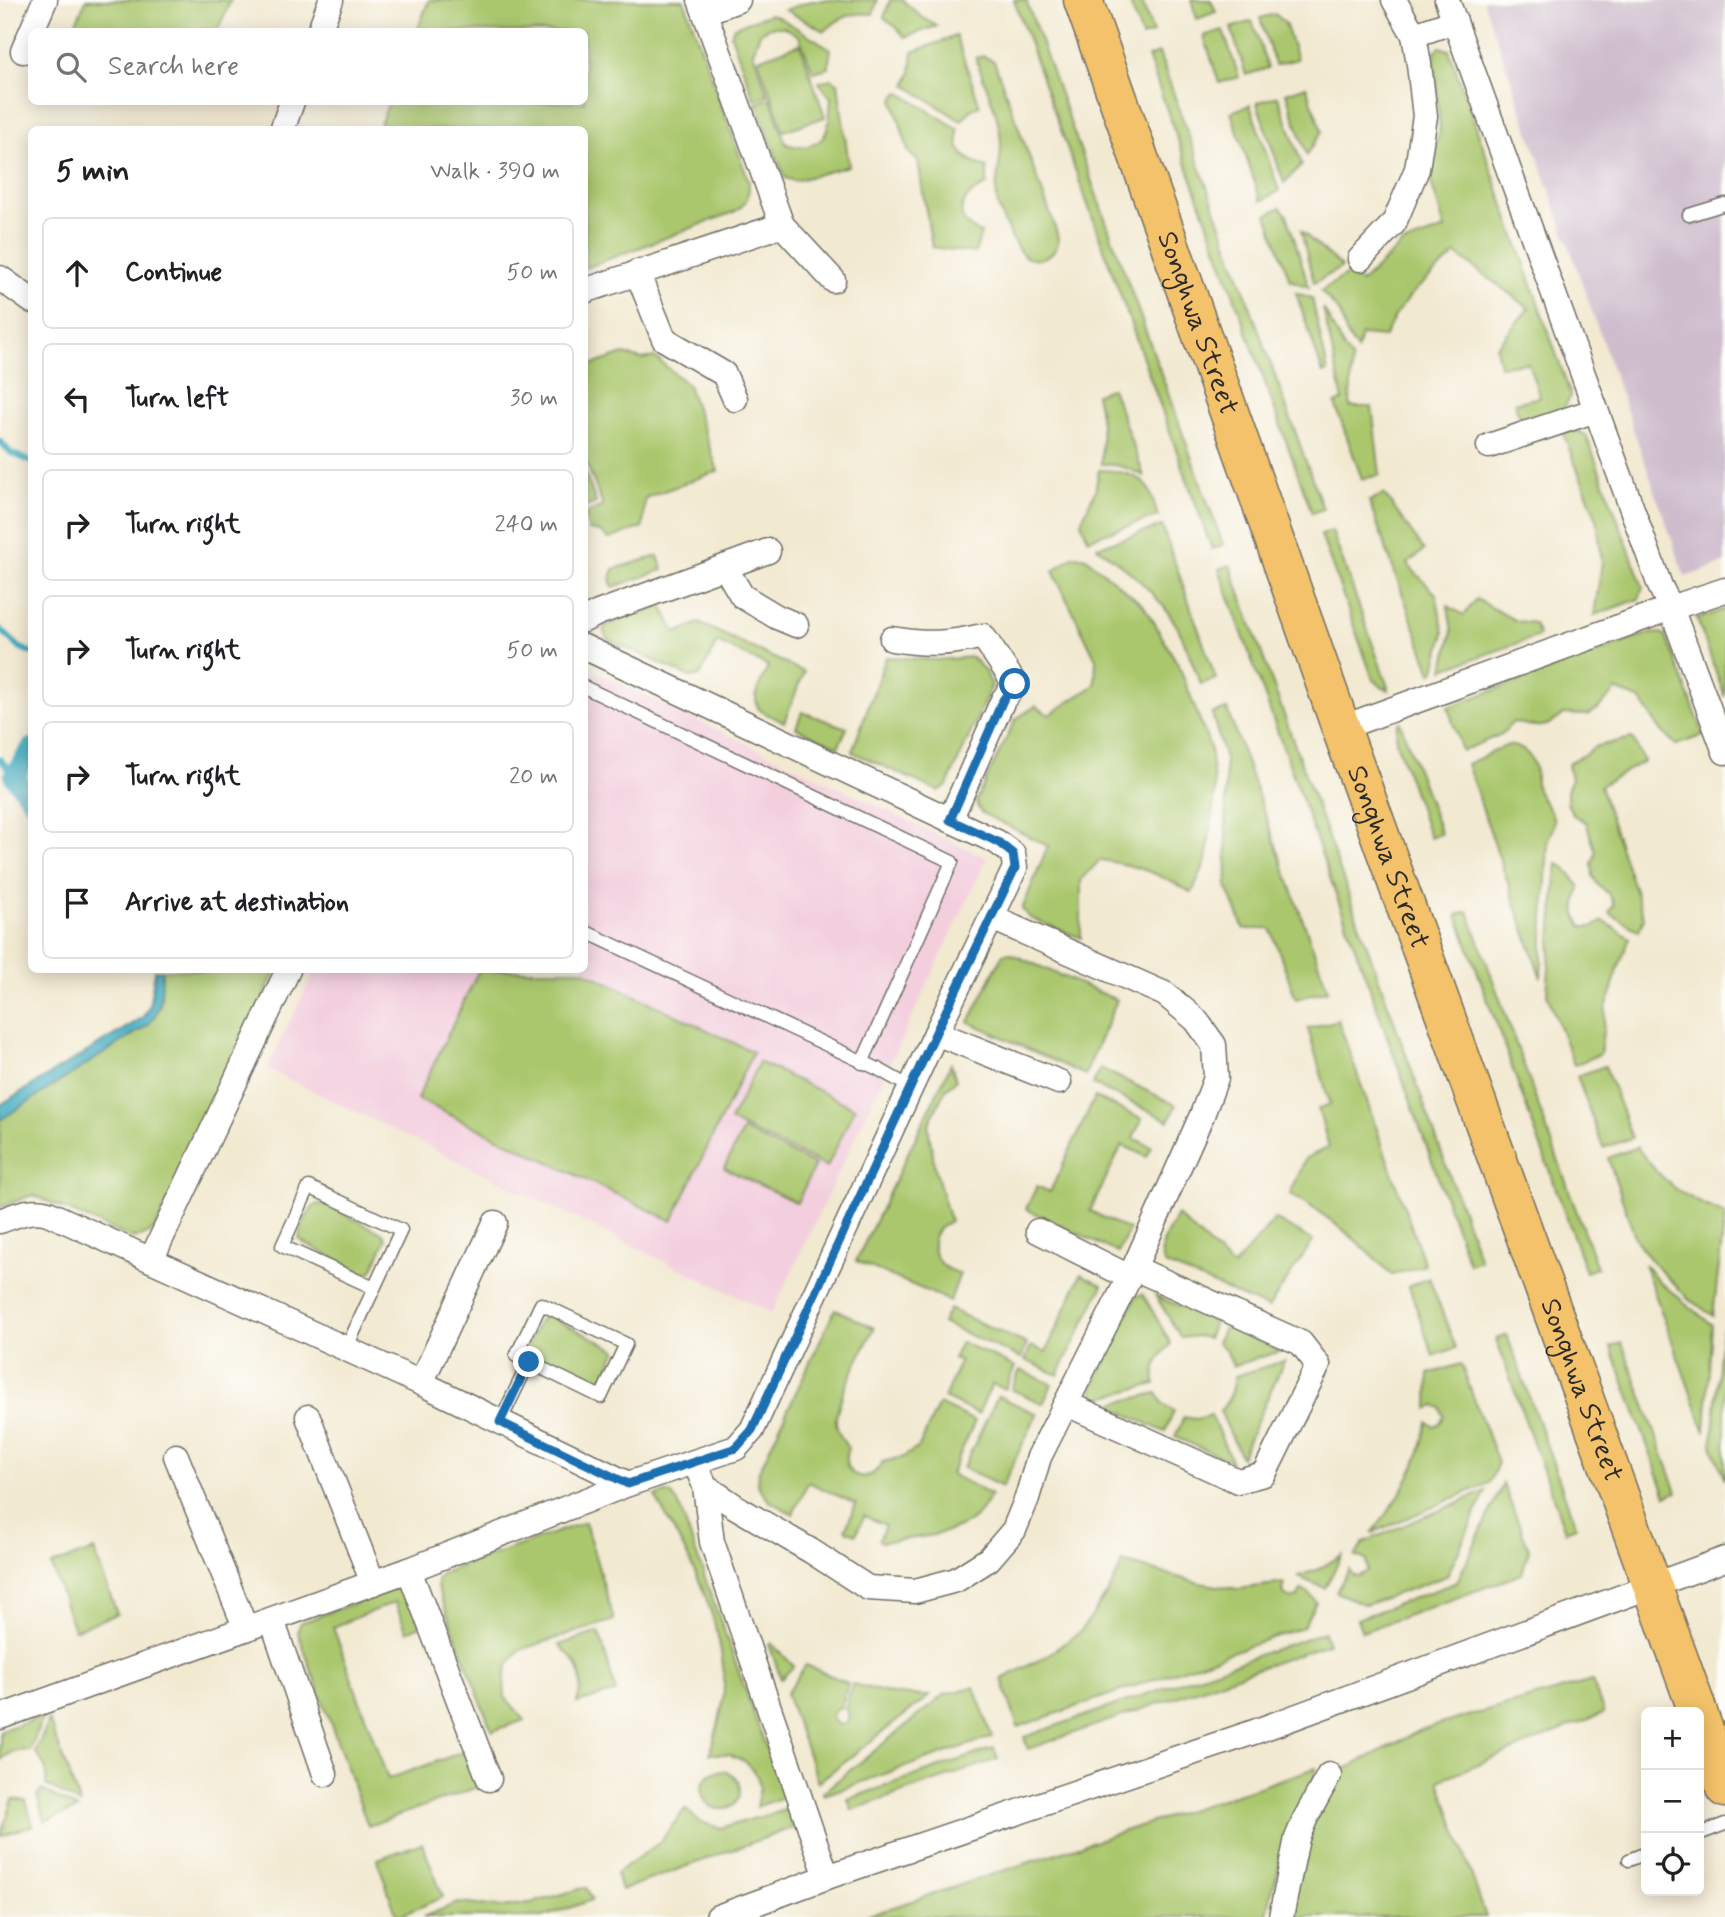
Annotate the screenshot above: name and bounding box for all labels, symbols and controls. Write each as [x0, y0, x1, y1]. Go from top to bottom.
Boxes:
search box [28, 28, 588, 105]
icon: search [52, 48, 90, 86]
text: Search here [108, 50, 239, 84]
text: 5 min [56, 152, 130, 191]
text: Walk · 390 m [430, 157, 560, 187]
street label: Songhwa Street [1148, 226, 1247, 420]
icon: ahead [58, 254, 96, 292]
text: Continue [125, 256, 222, 290]
text: 50 m [507, 258, 558, 288]
icon: left [58, 380, 96, 418]
text: Turn left [125, 382, 229, 416]
text: 30 m [510, 384, 558, 414]
icon: right [58, 506, 96, 544]
text: Turn right [125, 508, 241, 542]
text: 240 m [494, 510, 558, 540]
icon: right [58, 632, 96, 670]
text: Turn right [125, 634, 241, 668]
text: 50 m [507, 636, 558, 666]
route start [999, 668, 1030, 699]
icon: right [58, 758, 96, 796]
text: Turn right [125, 760, 241, 794]
street label: Songhwa Street [1338, 761, 1438, 954]
text: 20 m [509, 762, 558, 792]
icon: arrive [58, 884, 96, 922]
text: Arrive at destination [125, 886, 349, 920]
street label: Songhwa Street [1531, 1294, 1632, 1487]
route end [513, 1346, 544, 1377]
map controls [1641, 1707, 1704, 1896]
button: + [1641, 1707, 1704, 1770]
button: − [1641, 1770, 1704, 1833]
button: locate [1641, 1833, 1704, 1896]

